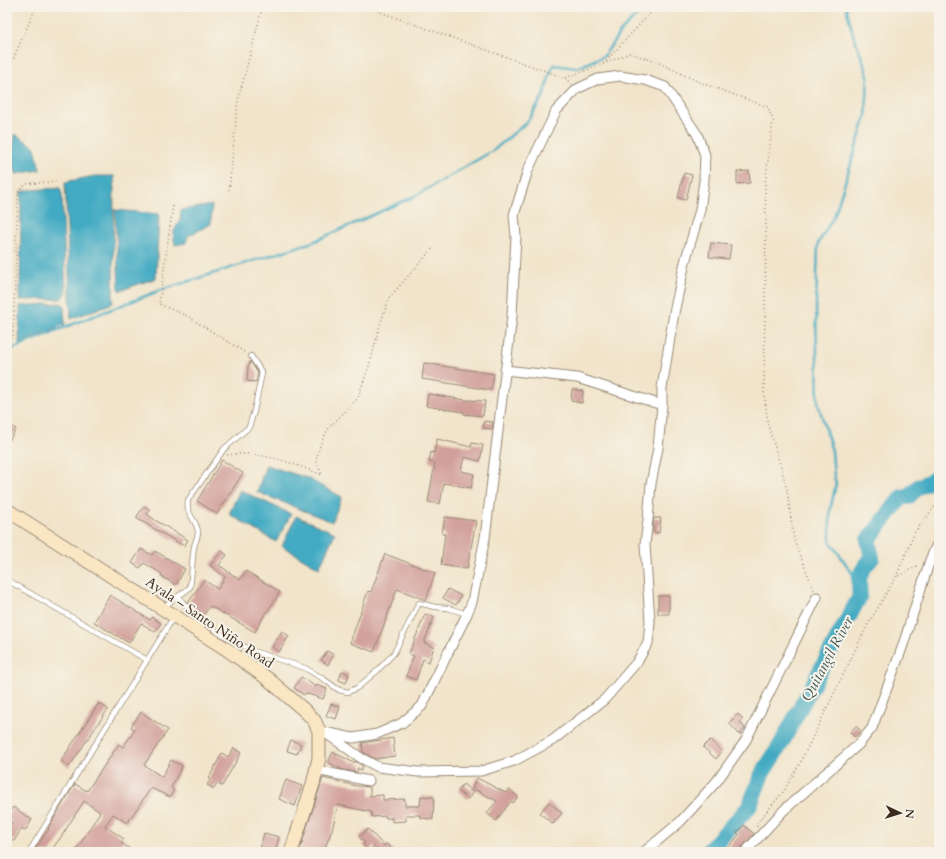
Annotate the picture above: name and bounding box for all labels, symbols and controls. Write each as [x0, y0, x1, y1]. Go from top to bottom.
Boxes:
street label: Ayala – Santo Niño Road [142, 572, 278, 673]
water label: Quitangil River [796, 612, 858, 705]
north arrow [880, 793, 920, 833]
text: N [902, 808, 917, 819]

